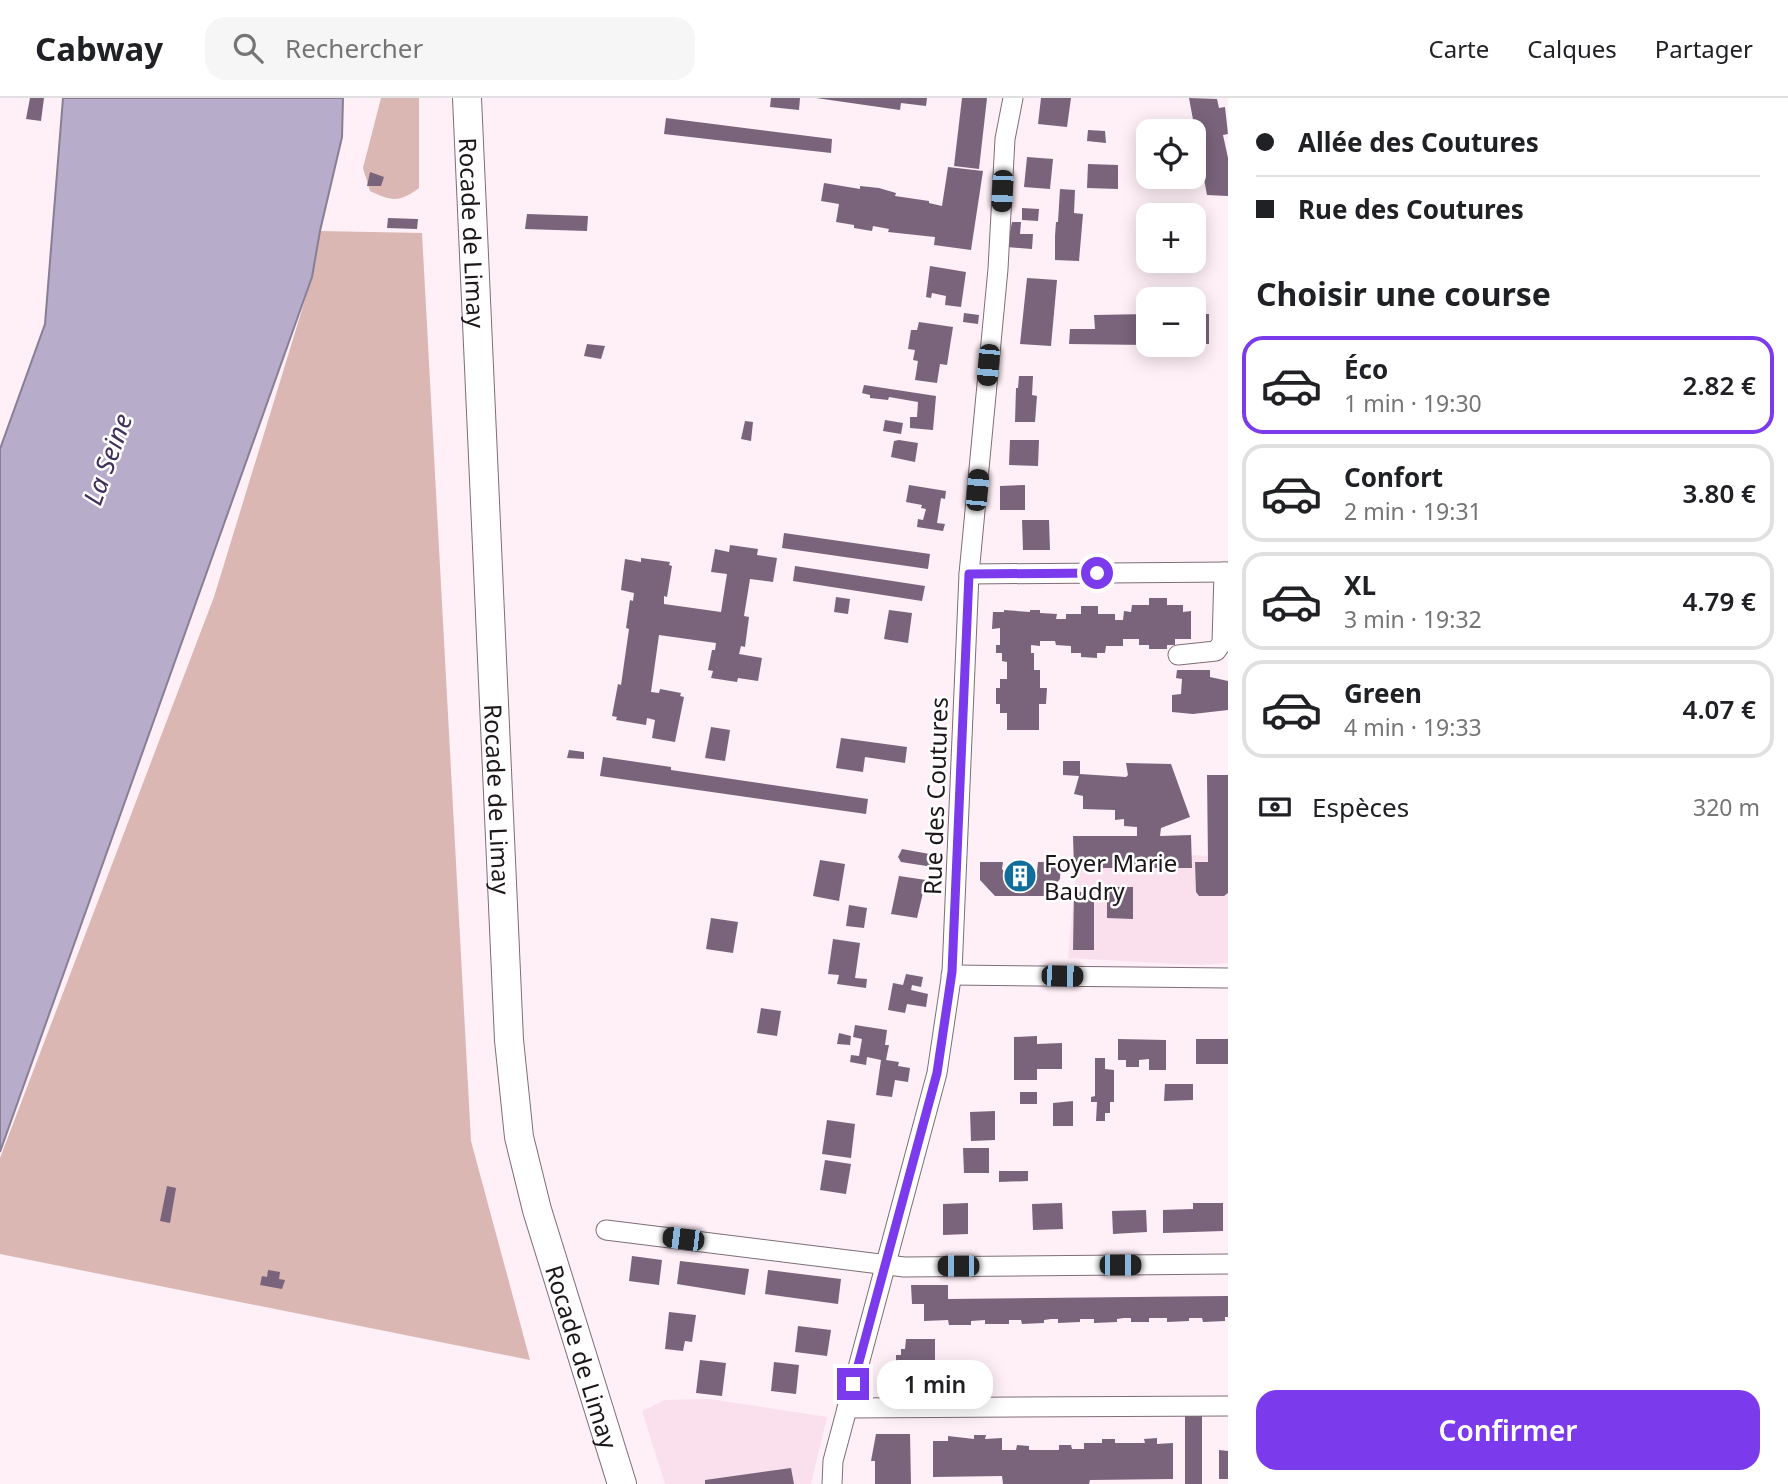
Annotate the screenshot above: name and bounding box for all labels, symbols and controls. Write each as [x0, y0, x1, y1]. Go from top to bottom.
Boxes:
search box [205, 17, 695, 80]
text: Cabway [35, 26, 163, 71]
icon: search [229, 29, 267, 67]
text: Rechercher [285, 30, 423, 66]
text: Carte [1429, 32, 1489, 65]
text: Calques [1527, 32, 1617, 65]
text: Partager [1655, 32, 1753, 65]
map controls [1136, 119, 1206, 357]
button: locate [1136, 119, 1206, 189]
text: Allée des Coutures [1298, 124, 1539, 160]
street label: Rocade de Limay [452, 137, 494, 330]
car [991, 169, 1014, 213]
text: Rue des Coutures [1298, 191, 1524, 227]
button: + [1136, 203, 1206, 273]
text: Choisir une course [1256, 272, 1551, 315]
button: − [1136, 287, 1206, 357]
car [976, 343, 1001, 387]
text: Éco [1344, 351, 1388, 387]
icon: car [1260, 354, 1323, 417]
text: 2.82 € [1683, 367, 1756, 403]
text: 1 min · 19:30 [1344, 387, 1482, 419]
water label: La Seine [74, 408, 140, 510]
text: Confort [1344, 459, 1443, 495]
icon: car [1260, 462, 1323, 525]
car [965, 468, 990, 512]
text: 3.80 € [1683, 475, 1756, 511]
text: 2 min · 19:31 [1344, 495, 1482, 527]
route start [1081, 557, 1113, 589]
text: XL [1344, 567, 1376, 603]
icon: car [1260, 570, 1323, 633]
text: 4.79 € [1683, 583, 1756, 619]
text: 3 min · 19:32 [1344, 603, 1482, 635]
text: Green [1344, 675, 1422, 711]
icon: car [1260, 678, 1323, 741]
text: 4.07 € [1683, 691, 1756, 727]
street label: Rue des Coutures [915, 696, 955, 896]
street label: Rocade de Limay [478, 703, 519, 896]
text: 4 min · 19:33 [1344, 711, 1482, 743]
icon: cash [1256, 788, 1294, 826]
text: Espèces [1312, 789, 1409, 825]
text: 320 m [1693, 791, 1760, 823]
place label: Foyer Marie Baudry [1044, 846, 1177, 907]
building icon: Foyer Marie Baudry [1001, 857, 1039, 895]
car [1041, 965, 1084, 987]
car [661, 1226, 706, 1252]
car [1100, 1255, 1142, 1276]
car [938, 1256, 980, 1277]
street label: Rocade de Limay [538, 1261, 627, 1453]
callout: 1 min [878, 1360, 993, 1408]
route end [837, 1368, 869, 1400]
text: 1 min [904, 1368, 966, 1400]
button: Confirmer [1256, 1390, 1760, 1470]

